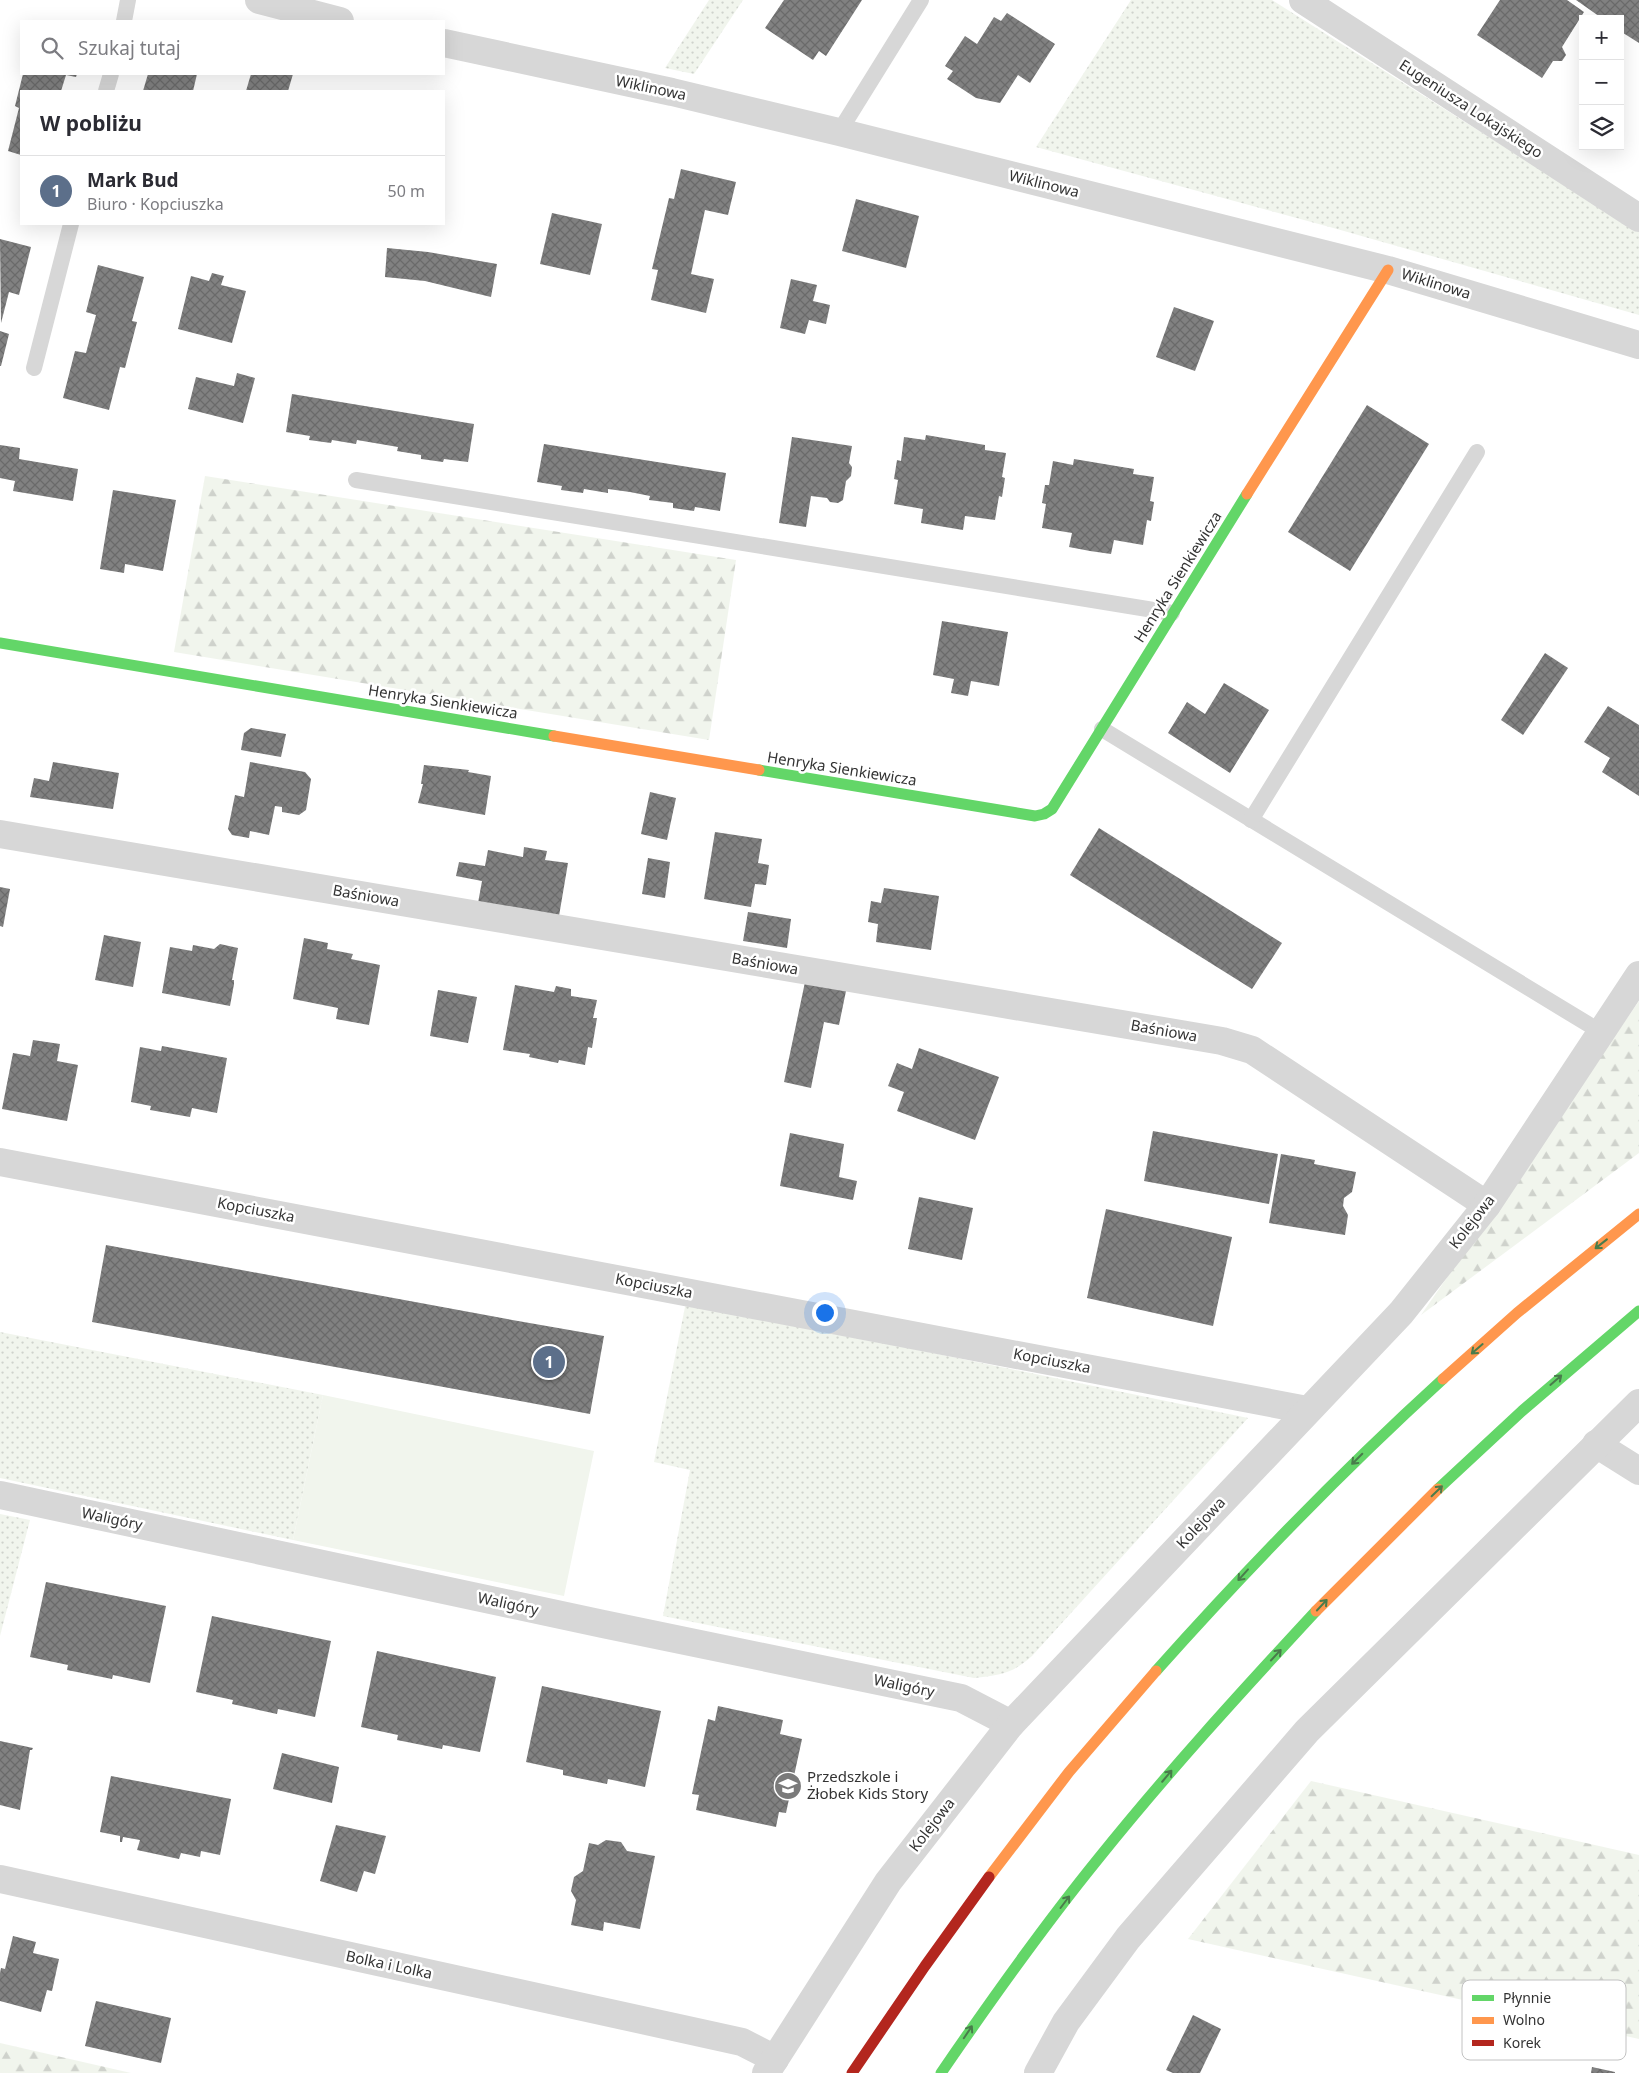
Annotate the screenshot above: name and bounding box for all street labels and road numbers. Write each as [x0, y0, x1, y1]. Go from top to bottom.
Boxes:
street label: Eugeniusza Lokajskiego [1396, 54, 1547, 162]
street label: Wiklinowa [614, 70, 688, 104]
street label: Wiklinowa [1007, 165, 1082, 201]
street label: Wiklinowa [1399, 263, 1474, 303]
street label: Henryka Sienkiewicza [1129, 507, 1226, 646]
street label: Henryka Sienkiewicza [367, 679, 519, 723]
street label: Henryka Sienkiewicza [766, 746, 918, 790]
street label: Baśniowa [331, 879, 401, 911]
street label: Baśniowa [730, 947, 800, 979]
street label: Baśniowa [1129, 1014, 1199, 1046]
street label: Kolejowa [1444, 1190, 1499, 1253]
street label: Kopciuszka [216, 1192, 297, 1226]
street label: Kopciuszka [614, 1268, 695, 1302]
street label: Kopciuszka [1012, 1343, 1093, 1377]
street label: Kolejowa [1171, 1492, 1229, 1552]
street label: Waligóry [80, 1502, 145, 1534]
street label: Waligóry [476, 1587, 541, 1619]
street label: Waligóry [872, 1669, 937, 1701]
street label: Kolejowa [904, 1793, 959, 1856]
street label: Bolka i Lolka [344, 1945, 434, 1983]

